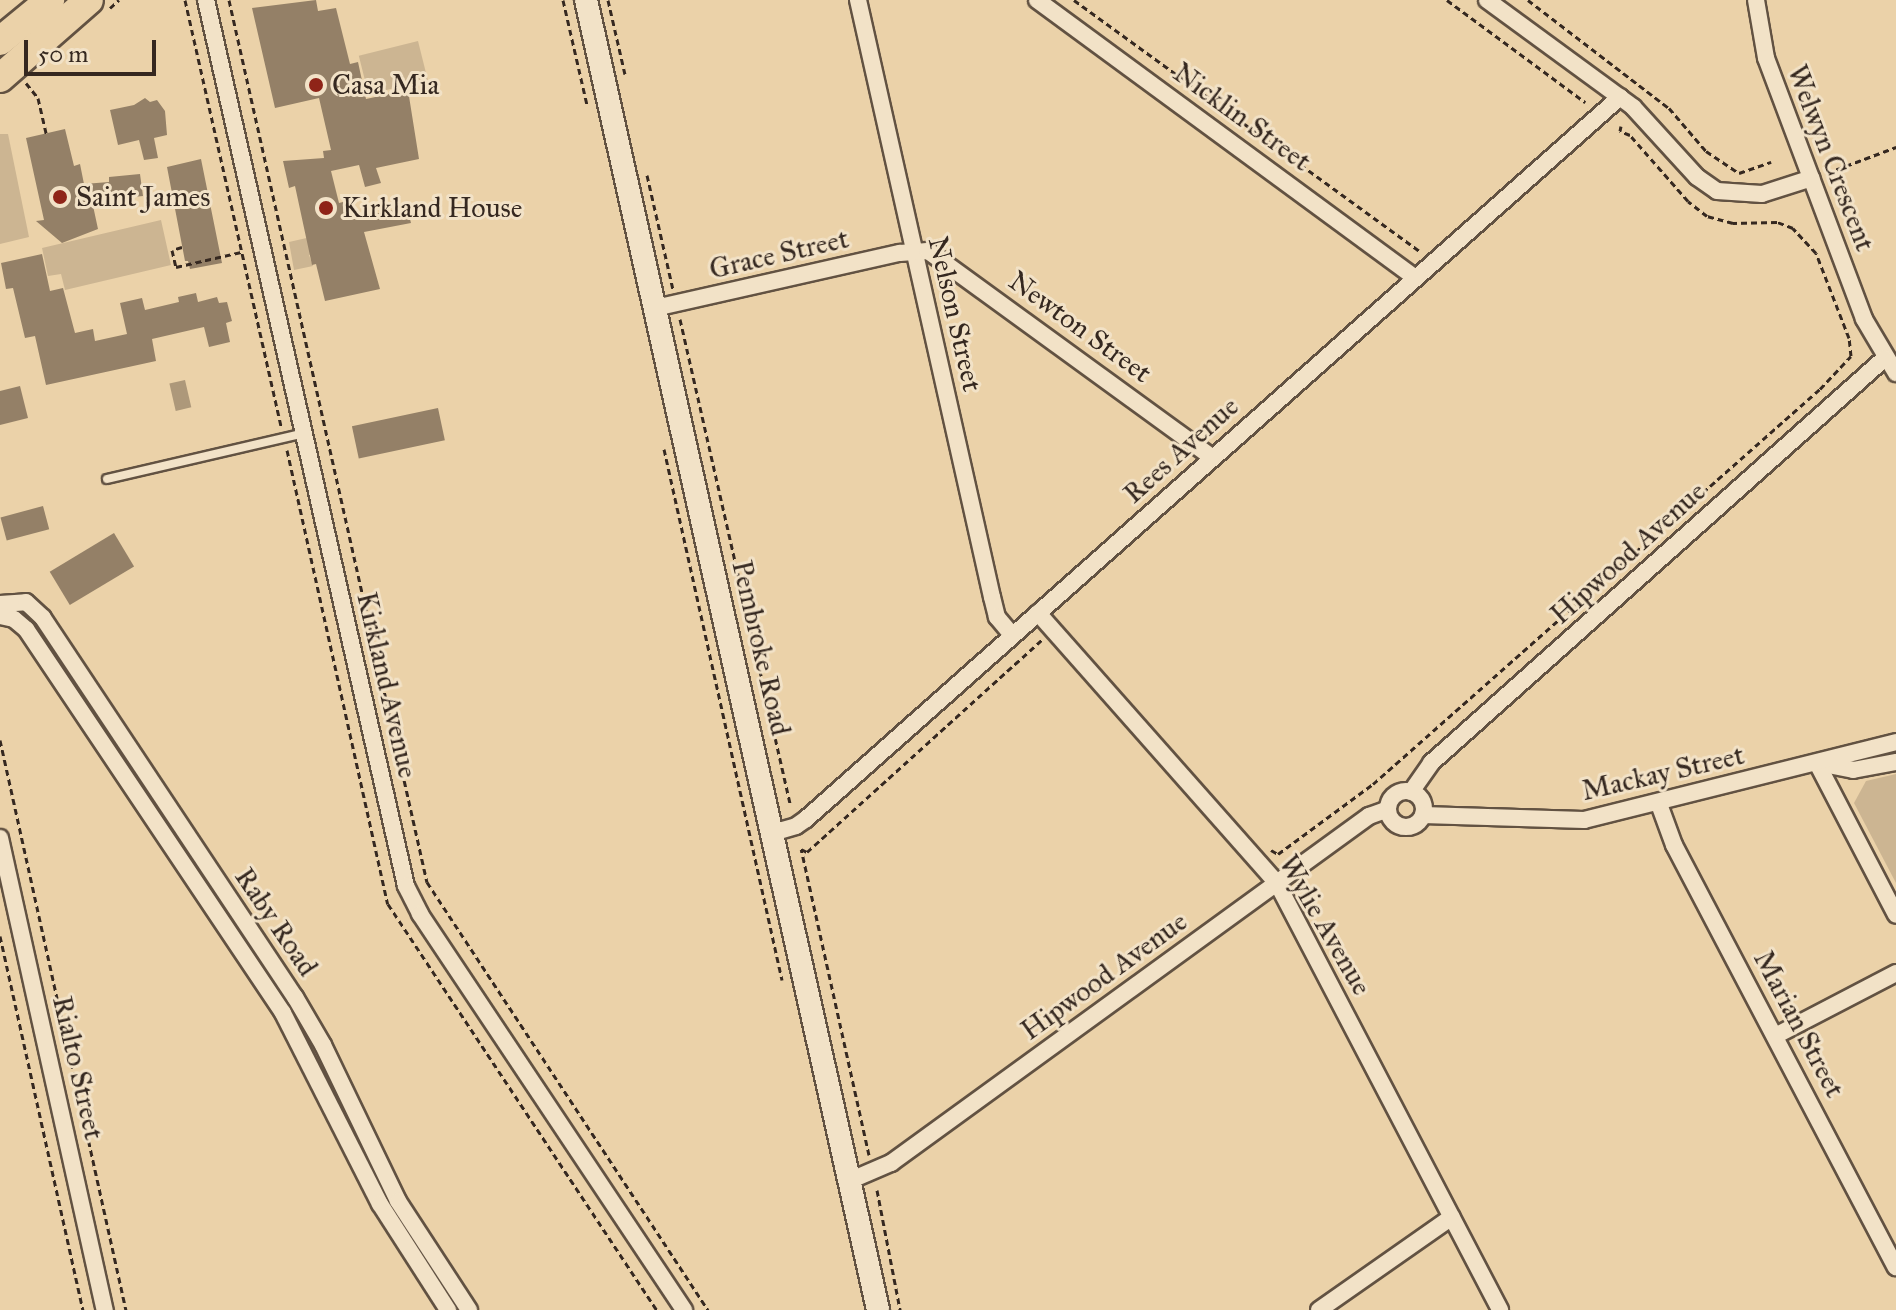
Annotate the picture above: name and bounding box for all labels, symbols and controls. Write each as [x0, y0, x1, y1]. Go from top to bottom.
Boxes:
scale bar [28, 24, 160, 74]
text: 50 m [38, 39, 88, 69]
street label: Nicklin Street [1167, 56, 1317, 178]
street label: Welwyn Crescent [1780, 60, 1882, 256]
place label: Casa Mia [332, 68, 439, 102]
marker: Casa Mia [307, 76, 325, 94]
place label: Saint James [76, 180, 210, 214]
marker: Saint James [51, 188, 69, 206]
place label: Kirkland House [342, 191, 522, 225]
marker: Kirkland House [317, 199, 335, 217]
street label: Grace Street [706, 222, 852, 286]
street label: Nelson Street [921, 233, 989, 395]
street label: Newton Street [1002, 264, 1158, 390]
street label: Rees Avenue [1117, 390, 1245, 510]
street label: Hipwood Avenue [1544, 475, 1712, 631]
street label: Pembroke Road [725, 557, 797, 739]
street label: Kirkland Avenue [349, 589, 425, 781]
street label: Mackay Street [1578, 738, 1748, 808]
street label: Wylie Avenue [1271, 849, 1379, 1001]
street label: Raby Road [228, 861, 324, 983]
street label: Hipwood Avenue [1015, 905, 1193, 1047]
street label: Marian Street [1746, 945, 1852, 1103]
street label: Rialto Street [45, 993, 111, 1143]

